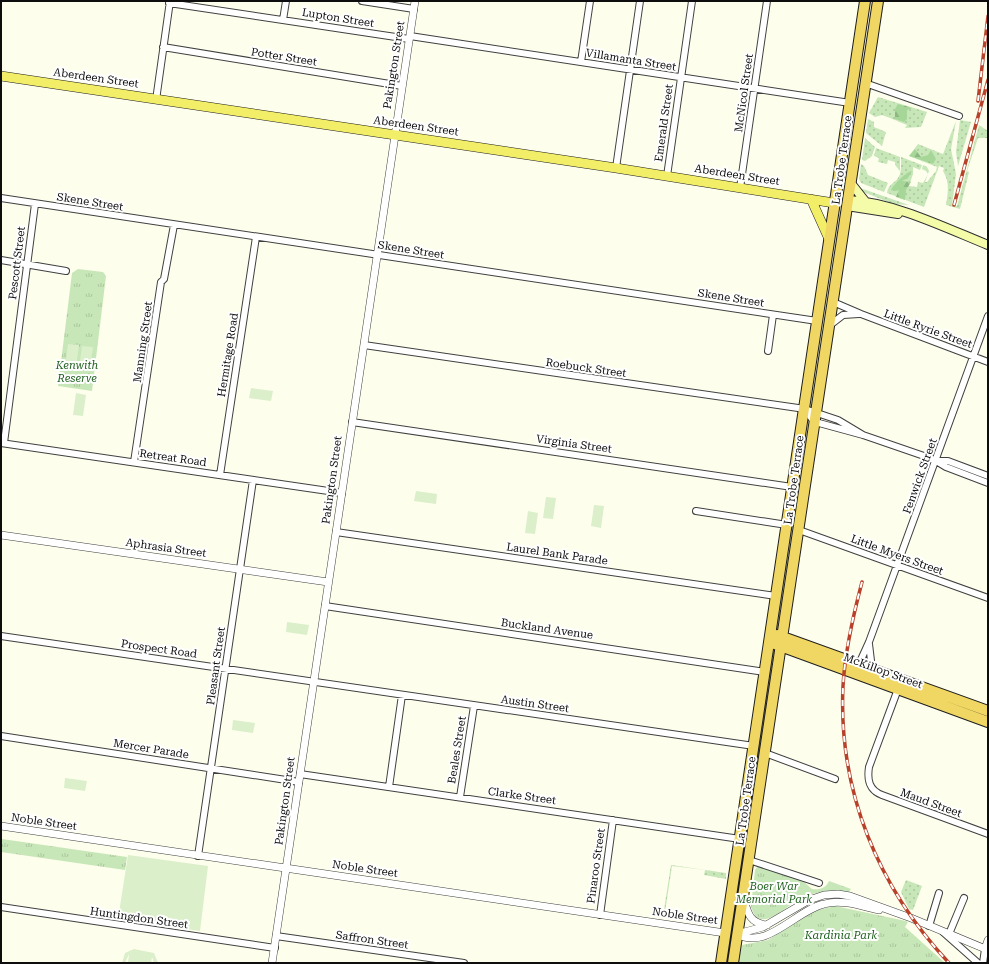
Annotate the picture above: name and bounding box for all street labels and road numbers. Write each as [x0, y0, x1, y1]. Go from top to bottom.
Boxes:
street label: Lupton Street [301, 6, 375, 30]
street label: Pakington Street [381, 20, 407, 110]
street label: Potter Street [250, 45, 318, 69]
street label: Villamanta Street [585, 46, 677, 74]
street label: McNicol Street [732, 53, 756, 133]
street label: Aberdeen Street [53, 66, 139, 90]
street label: Emerald Street [652, 83, 676, 163]
street label: Aberdeen Street [373, 114, 459, 138]
street label: La Trobe Terrace [829, 115, 855, 205]
street label: Aberdeen Street [694, 162, 780, 188]
street label: Skene Street [56, 190, 124, 214]
street label: Pescott Street [6, 226, 28, 300]
street label: Skene Street [377, 238, 445, 262]
street label: Skene Street [697, 286, 765, 310]
street label: Manning Street [131, 301, 155, 383]
street label: Little Ryrie Street [882, 307, 974, 351]
street label: Hermitage Road [215, 312, 241, 398]
street label: Roebuck Street [545, 356, 627, 380]
street label: Virginia Street [535, 432, 613, 456]
street label: Pakington Street [319, 435, 345, 525]
street label: La Trobe Terrace [781, 435, 807, 525]
street label: Fenwick Street [900, 437, 940, 515]
street label: Retreat Road [139, 447, 207, 469]
street label: Little Myers Street [849, 532, 945, 578]
street label: Aphrasia Street [125, 536, 207, 560]
street label: Laurel Bank Parade [505, 540, 609, 568]
street label: Buckland Avenue [500, 616, 594, 642]
street label: Pleasant Street [204, 626, 228, 706]
street label: Prospect Road [120, 637, 198, 661]
street label: McKillop Street [842, 651, 924, 691]
street label: Austin Street [500, 693, 570, 715]
street label: Beales Street [445, 715, 469, 785]
street label: Mercer Parade [112, 737, 190, 761]
street label: Pakington Street [272, 756, 298, 846]
street label: La Trobe Terrace [733, 756, 759, 846]
street label: Clarke Street [487, 785, 557, 807]
street label: Maud Street [898, 786, 964, 820]
street label: Noble Street [10, 811, 78, 833]
street label: Pinaroo Street [584, 828, 608, 904]
street label: Noble Street [331, 858, 399, 880]
street label: Huntingdon Street [89, 905, 189, 931]
street label: Noble Street [651, 905, 719, 927]
street label: Saffron Street [335, 928, 409, 952]

